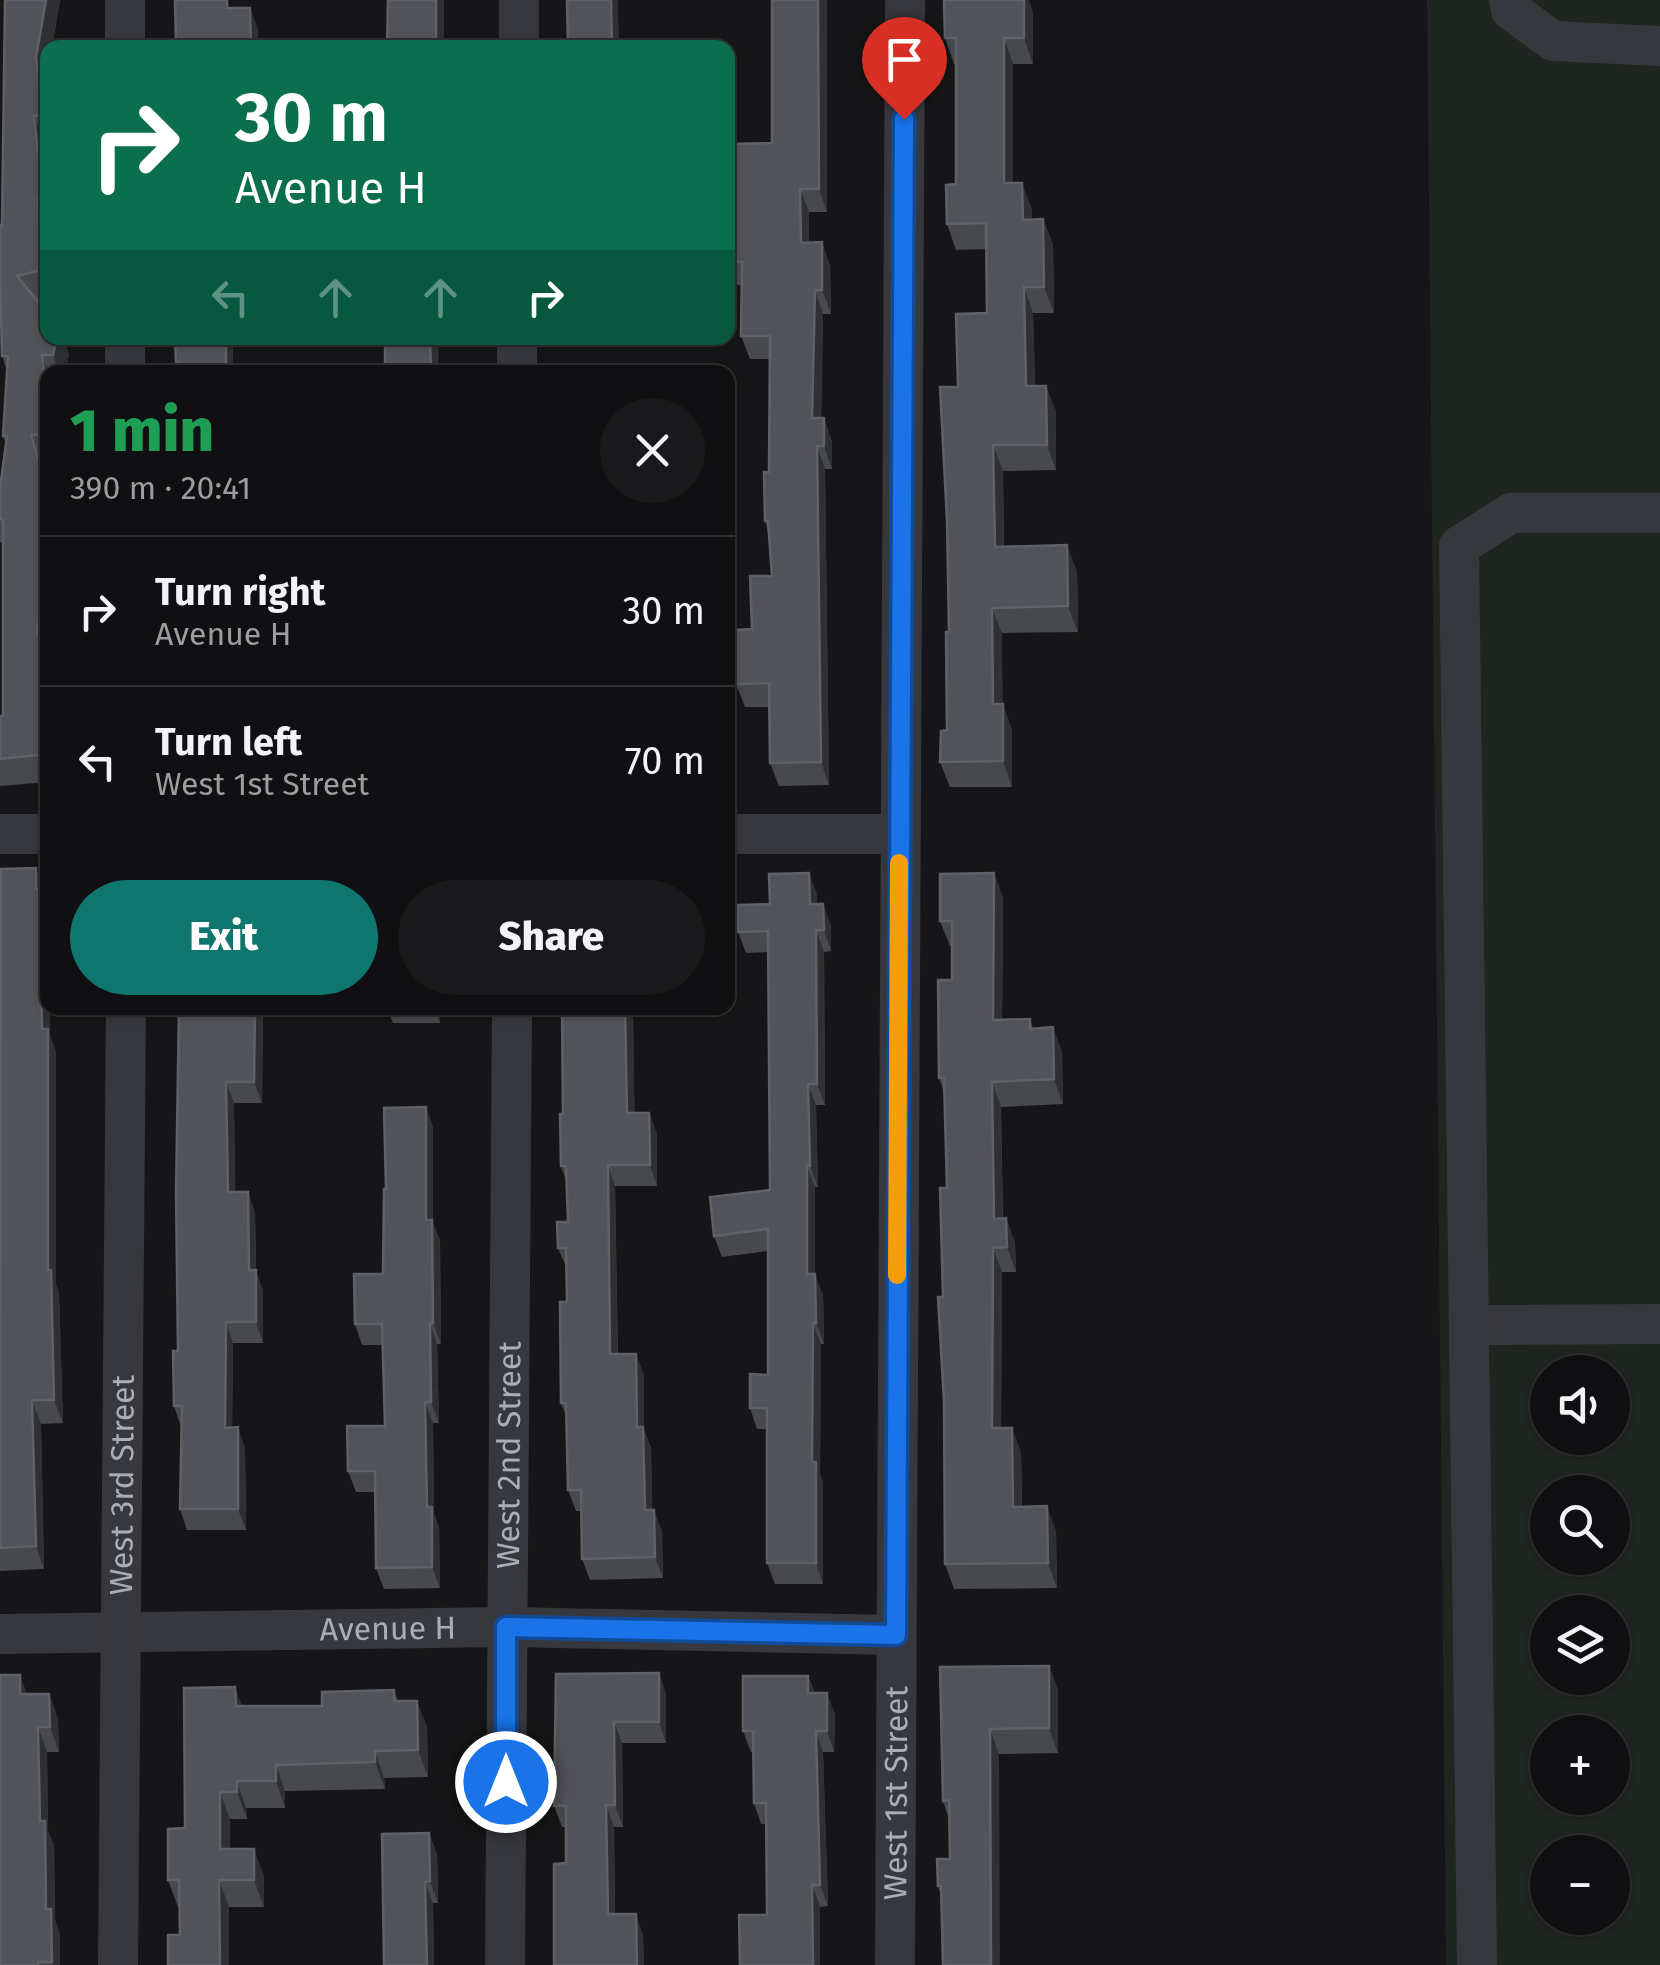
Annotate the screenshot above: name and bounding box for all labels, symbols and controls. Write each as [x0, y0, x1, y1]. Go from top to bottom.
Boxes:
pin [862, 17, 947, 120]
icon: arrive [877, 32, 932, 87]
text: 30 m [235, 76, 388, 160]
icon: right [70, 80, 200, 210]
text: Avenue H [235, 161, 427, 215]
icon: left [203, 270, 258, 325]
icon: ahead [308, 270, 363, 325]
icon: ahead [413, 270, 468, 325]
icon: right [518, 270, 573, 325]
text: 1 min [70, 395, 214, 467]
button: close [600, 398, 705, 503]
text: 390 m · 20:41 [70, 469, 251, 507]
text: Turn right [155, 569, 325, 615]
icon: right [70, 584, 125, 639]
text: 30 m [622, 588, 705, 634]
text: Avenue H [155, 615, 291, 653]
text: Turn left [155, 719, 302, 765]
icon: left [70, 734, 125, 789]
text: 70 m [625, 738, 705, 784]
text: West 1st Street [155, 765, 369, 803]
button: Exit [70, 880, 378, 995]
button: Share [398, 880, 705, 995]
street label: West 2nd Street [489, 1341, 529, 1569]
map controls [1530, 1355, 1630, 1935]
button: sound [1530, 1355, 1630, 1455]
street label: West 3rd Street [102, 1374, 142, 1595]
button: search [1530, 1475, 1630, 1575]
button: layers [1530, 1595, 1630, 1695]
street label: Avenue H [319, 1609, 456, 1649]
street label: West 1st Street [876, 1685, 915, 1900]
button: + [1530, 1715, 1630, 1815]
position arrow [454, 1730, 558, 1834]
button: − [1530, 1835, 1630, 1935]

